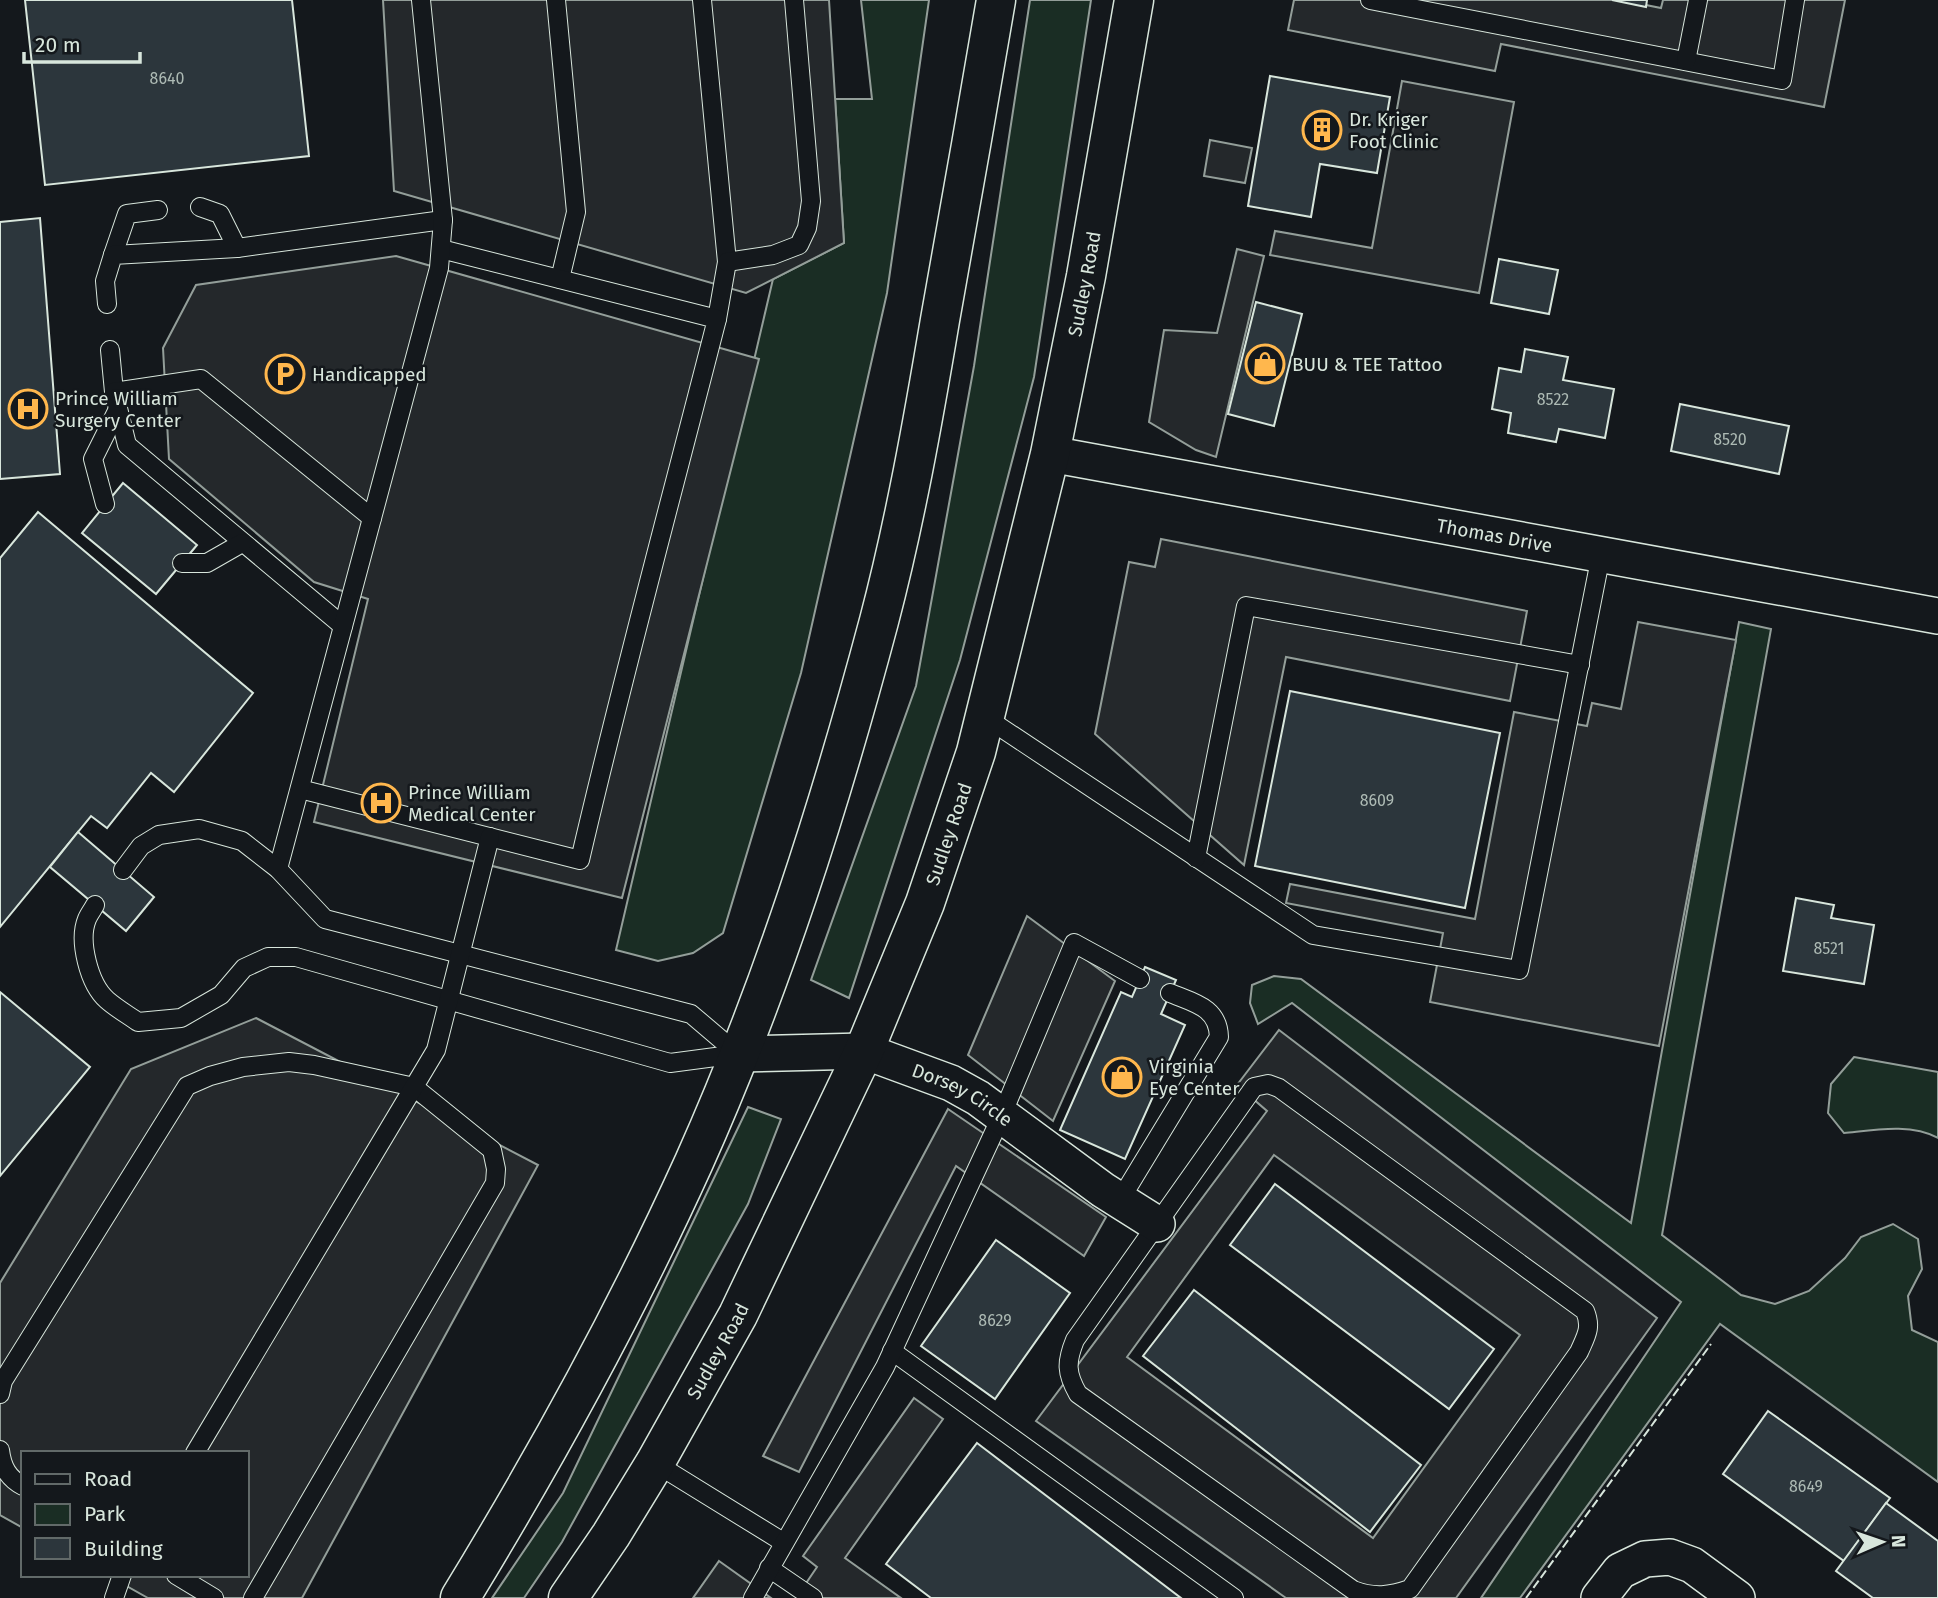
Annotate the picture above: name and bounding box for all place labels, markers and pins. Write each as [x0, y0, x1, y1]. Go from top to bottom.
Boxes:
place label: Dr. Kriger Foot Clinic [1349, 108, 1439, 153]
building icon: Dr. Kriger Foot Clinic [1301, 109, 1343, 151]
shop icon: BUU & TEE Tattoo [1244, 343, 1286, 385]
parking icon: Handicapped [264, 353, 306, 395]
place label: BUU & TEE Tattoo [1292, 353, 1443, 376]
place label: Handicapped [312, 363, 427, 386]
place label: Prince William Surgery Center [55, 387, 182, 432]
hospital icon: Prince William Surgery Center [7, 388, 49, 430]
place label: Prince William Medical Center [408, 781, 536, 826]
hospital icon: Prince William Medical Center [360, 782, 402, 824]
place label: Virginia Eye Center [1149, 1055, 1240, 1100]
shop icon: Virginia Eye Center [1101, 1056, 1143, 1098]

